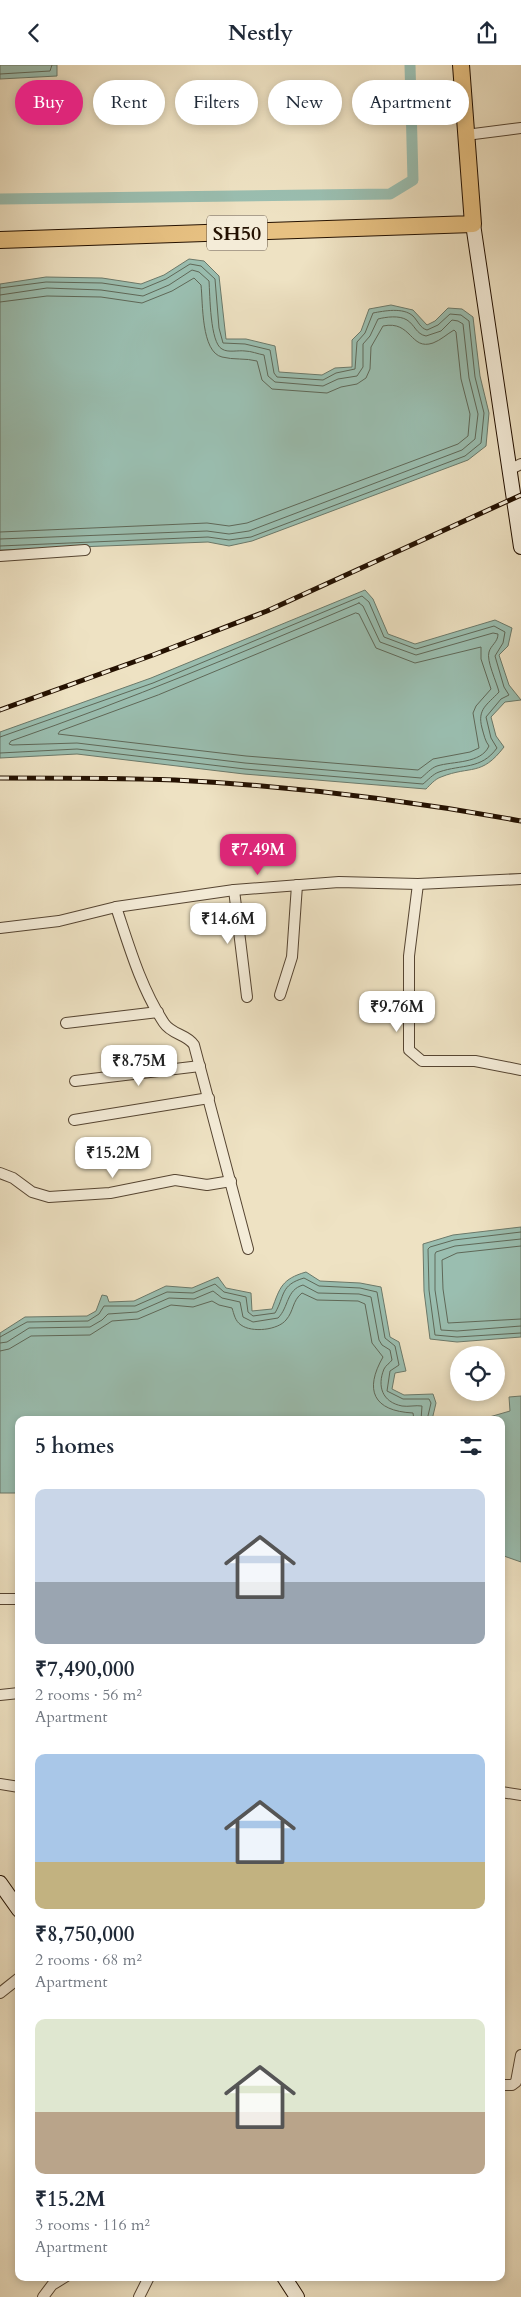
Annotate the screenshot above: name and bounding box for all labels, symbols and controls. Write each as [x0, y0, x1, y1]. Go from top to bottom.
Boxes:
text: Nestly [228, 18, 293, 48]
icon: back [20, 19, 48, 47]
icon: share [473, 19, 501, 47]
chip: Buy [15, 80, 83, 125]
chip: Rent [93, 80, 165, 125]
chip: Filters [175, 80, 258, 125]
chip: New [268, 80, 342, 125]
chip: Apartment [352, 80, 469, 125]
road number: SH50 [207, 215, 267, 251]
pin: ₹7.49M [217, 833, 299, 876]
text: ₹7.49M [231, 839, 285, 861]
pin: ₹14.6M [187, 903, 269, 945]
text: ₹14.6M [201, 908, 255, 930]
pin: ₹9.76M [356, 991, 438, 1033]
text: ₹9.76M [370, 996, 424, 1018]
pin: ₹8.75M [98, 1045, 180, 1087]
text: ₹8.75M [112, 1050, 166, 1072]
pin: ₹15.2M [72, 1137, 154, 1179]
text: ₹15.2M [86, 1142, 140, 1164]
map controls [450, 1346, 505, 1401]
button: locate [450, 1346, 505, 1401]
text: 5 homes [35, 1432, 114, 1461]
icon: filters [457, 1432, 485, 1460]
icon: home [215, 1522, 305, 1612]
text: ₹7,490,000 [35, 1655, 135, 1684]
text: 2 rooms · 56 m² [35, 1684, 142, 1706]
text: Apartment [35, 1706, 108, 1728]
icon: home [215, 1787, 305, 1877]
text: ₹8,750,000 [35, 1920, 135, 1949]
text: 2 rooms · 68 m² [35, 1949, 142, 1971]
text: Apartment [35, 1971, 108, 1993]
icon: home [215, 2052, 305, 2142]
text: ₹15.2M [35, 2185, 106, 2214]
text: 3 rooms · 116 m² [35, 2214, 150, 2236]
text: Apartment [35, 2236, 108, 2258]

